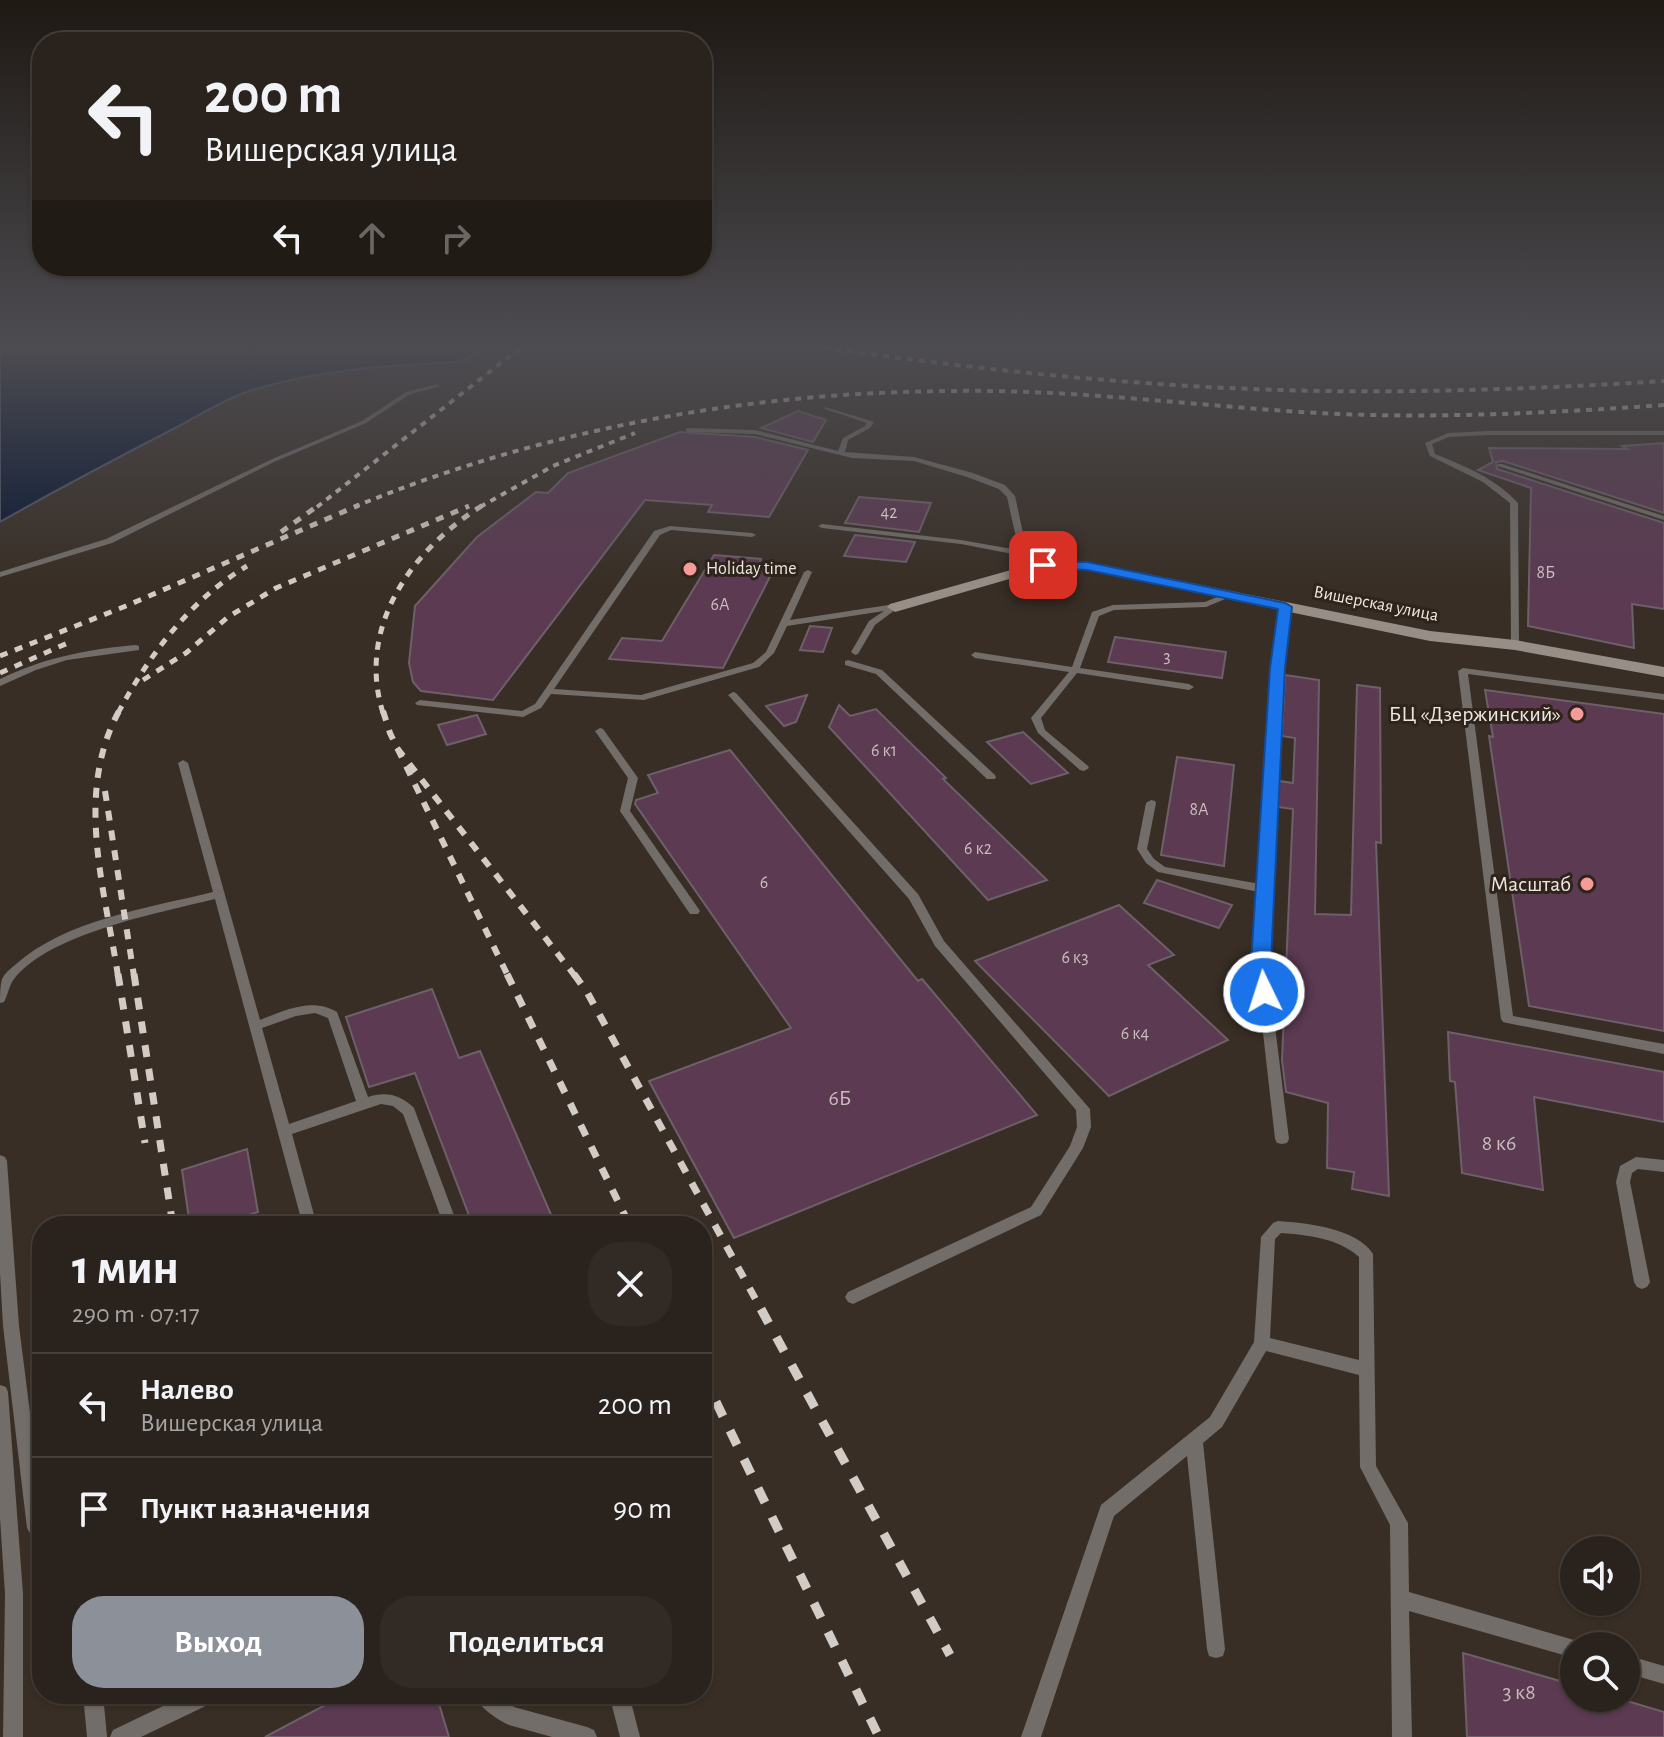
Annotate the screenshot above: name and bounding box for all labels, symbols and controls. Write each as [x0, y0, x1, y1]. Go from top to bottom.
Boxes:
icon: left [72, 64, 176, 168]
text: 200 m [204, 67, 342, 123]
text: Вишерская улица [204, 132, 458, 168]
icon: left [266, 216, 310, 260]
icon: ahead [350, 216, 394, 260]
icon: right [434, 216, 478, 260]
house number: 42 [881, 504, 897, 522]
pin [1009, 531, 1077, 599]
icon: arrive [1021, 543, 1065, 587]
marker: Holiday time [681, 560, 699, 578]
place label: Holiday time [706, 560, 796, 578]
house number: 8Б [1537, 564, 1555, 582]
street label: Вишерская улица [1312, 583, 1440, 625]
house number: 6А [710, 596, 730, 614]
house number: 3 [1163, 648, 1171, 666]
place label: БЦ «Дзержинский» [1389, 703, 1561, 725]
marker: БЦ «Дзержинский» [1568, 705, 1586, 723]
house number: 6 к1 [871, 742, 897, 760]
house number: 8А [1189, 801, 1209, 819]
house number: 6 к2 [964, 840, 992, 858]
place label: Масштаб [1490, 873, 1571, 895]
house number: 6 [760, 874, 768, 892]
marker: Масштаб [1578, 875, 1596, 893]
house number: 6 к3 [1061, 949, 1089, 967]
position arrow [1222, 950, 1306, 1034]
house number: 6 к4 [1121, 1025, 1150, 1043]
house number: 6Б [829, 1087, 851, 1109]
house number: 8 к6 [1482, 1132, 1516, 1154]
button: close [588, 1242, 672, 1326]
text: 1 мин [72, 1245, 179, 1293]
text: 290 m · 07:17 [72, 1301, 200, 1327]
text: Налево [140, 1375, 234, 1405]
icon: left [72, 1383, 116, 1427]
text: 200 m [598, 1390, 672, 1420]
text: Вишерская улица [140, 1410, 323, 1436]
icon: arrive [72, 1487, 116, 1531]
text: Пункт назначения [140, 1494, 371, 1524]
text: 90 m [613, 1494, 672, 1524]
map controls [1560, 1536, 1640, 1712]
button: sound [1560, 1536, 1640, 1616]
button: Выход [72, 1596, 364, 1688]
button: Поделиться [380, 1596, 672, 1688]
button: search [1560, 1632, 1640, 1712]
house number: 3 к8 [1502, 1681, 1536, 1703]

